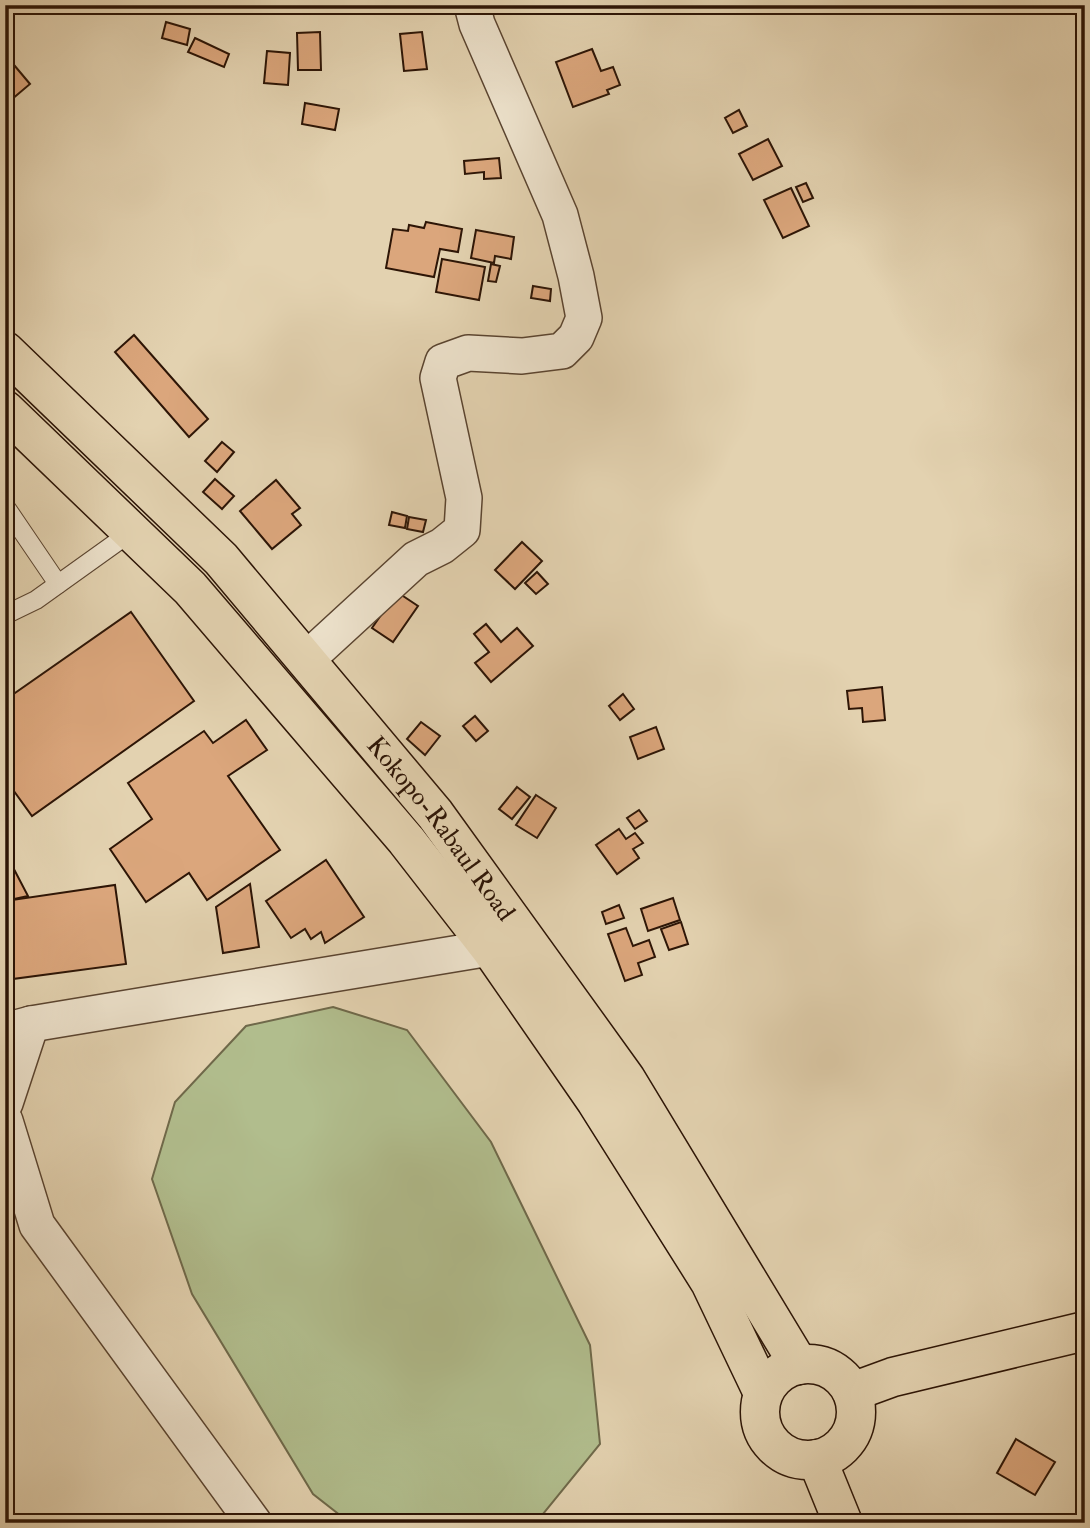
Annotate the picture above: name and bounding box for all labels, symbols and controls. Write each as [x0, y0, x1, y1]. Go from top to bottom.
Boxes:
street label: Kokopo-Rabaul Road [360, 730, 522, 927]

